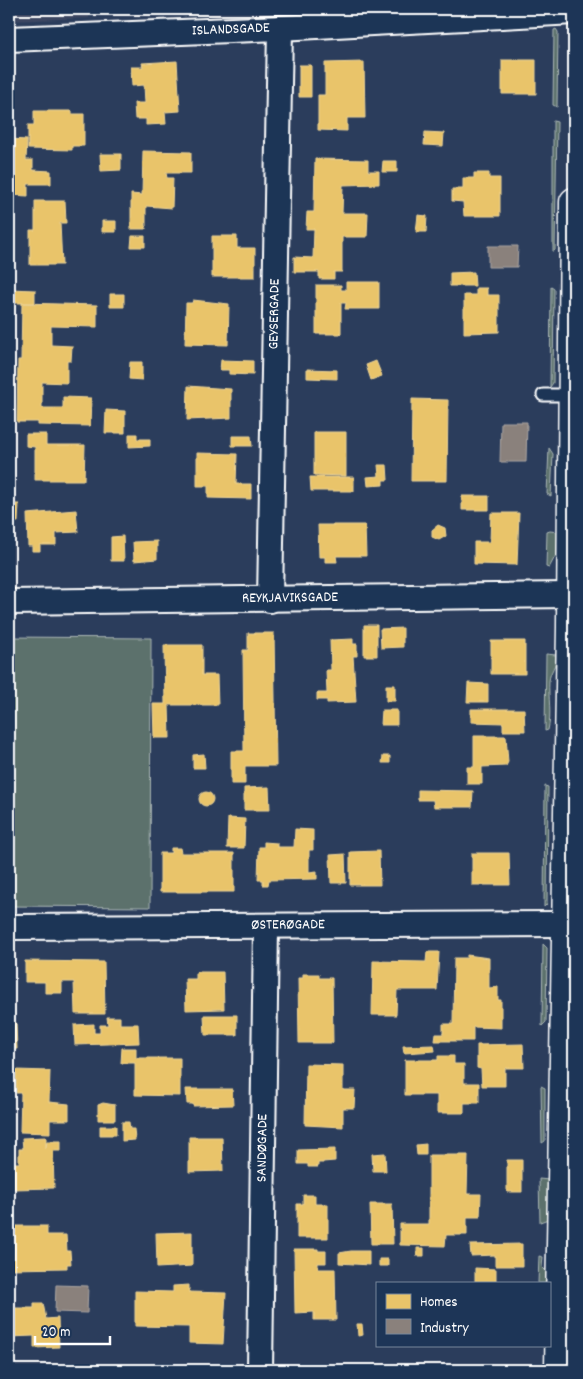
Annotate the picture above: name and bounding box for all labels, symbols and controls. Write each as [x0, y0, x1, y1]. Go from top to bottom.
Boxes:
street label: ISLANDSGADE [192, 17, 270, 43]
street label: GEYSERGADE [263, 278, 287, 350]
street label: REYKJAVIKSGADE [242, 587, 338, 610]
street label: ØSTERØGADE [251, 914, 325, 937]
street label: SANDØGADE [252, 1113, 274, 1182]
legend [376, 1282, 550, 1346]
text: Homes [420, 1292, 458, 1314]
scale bar [35, 1314, 110, 1346]
text: Industry [420, 1318, 469, 1340]
text: 20 m [42, 1322, 70, 1344]

